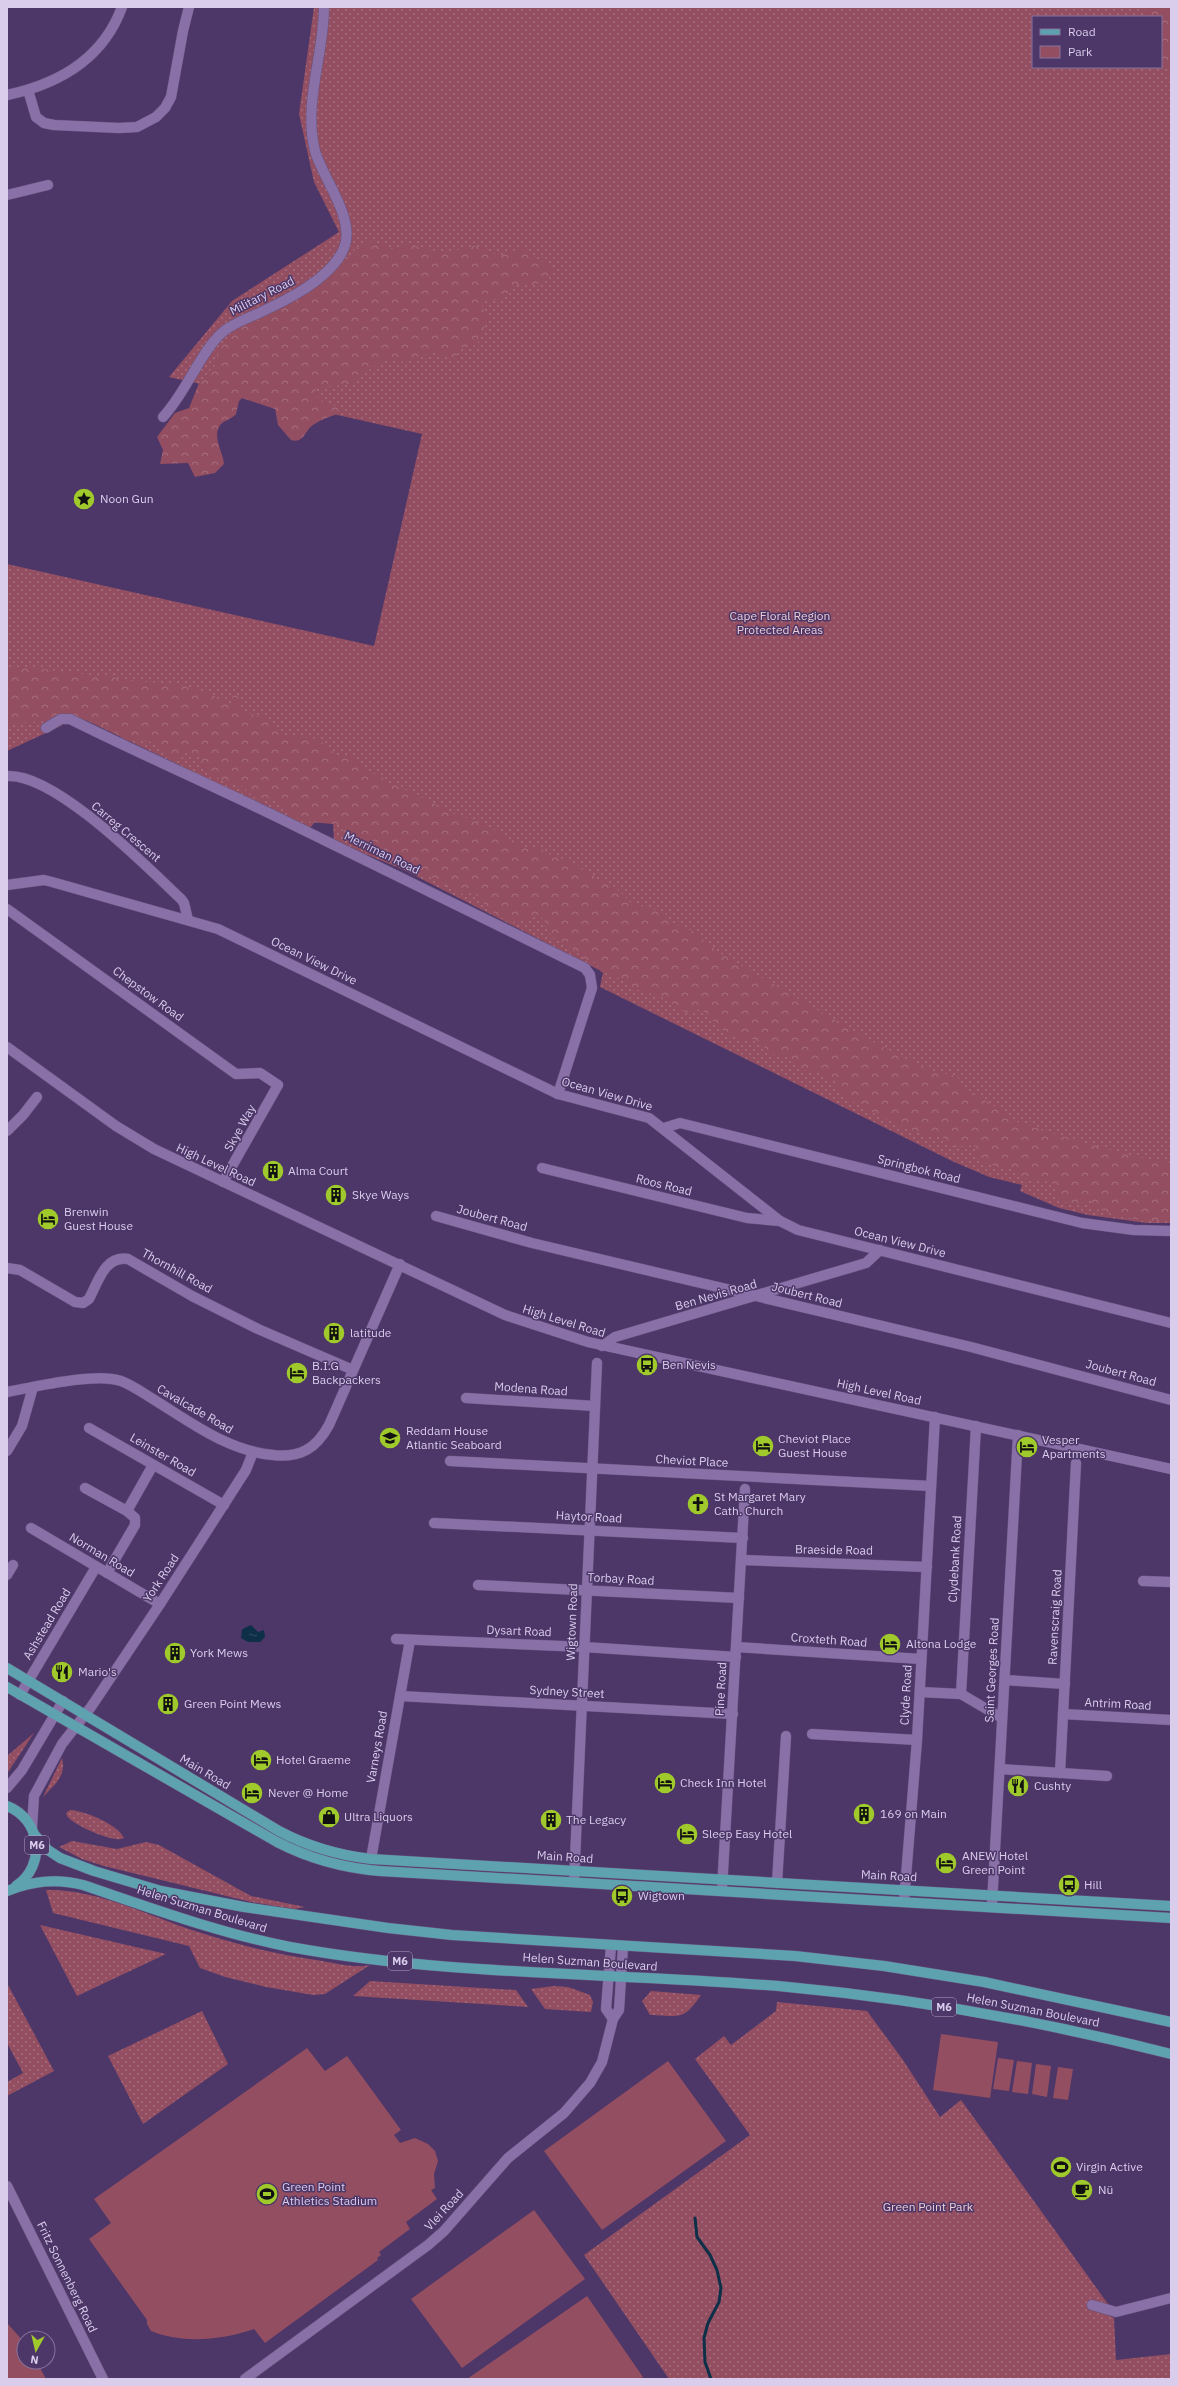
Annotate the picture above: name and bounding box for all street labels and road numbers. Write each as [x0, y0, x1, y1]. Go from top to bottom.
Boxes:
street label: Military Road [227, 273, 297, 318]
street label: Carreg Crescent [88, 798, 164, 865]
street label: Merriman Road [342, 828, 422, 877]
street label: Ocean View Drive [269, 933, 360, 988]
street label: Chepstow Road [110, 963, 187, 1024]
street label: Ocean View Drive [560, 1073, 655, 1114]
street label: Skye Way [221, 1102, 259, 1154]
street label: High Level Road [174, 1140, 258, 1190]
street label: Springbok Road [876, 1151, 962, 1186]
street label: Roos Road [635, 1170, 694, 1199]
street label: Joubert Road [455, 1201, 529, 1234]
street label: Ocean View Drive [853, 1223, 948, 1260]
street label: Thornhill Road [139, 1245, 215, 1296]
street label: Ben Nevis Road [673, 1276, 758, 1313]
street label: Joubert Road [770, 1278, 844, 1311]
street label: High Level Road [521, 1301, 607, 1340]
street label: Joubert Road [1084, 1356, 1158, 1389]
street label: High Level Road [836, 1375, 923, 1408]
street label: Modena Road [494, 1378, 568, 1399]
street label: Cavalcade Road [154, 1381, 236, 1436]
street label: Leinster Road [128, 1430, 199, 1479]
street label: Cheviot Place [655, 1451, 729, 1470]
street label: Haytor Road [555, 1507, 623, 1526]
street label: Clydebank Road [945, 1515, 964, 1603]
street label: Norman Road [67, 1529, 138, 1580]
street label: Braeside Road [795, 1541, 873, 1558]
street label: York Road [139, 1551, 182, 1605]
street label: Torbay Road [587, 1569, 655, 1588]
street label: Ravenscraig Road [1045, 1569, 1064, 1665]
street label: Wigtown Road [563, 1583, 580, 1661]
street label: Ashstead Road [19, 1585, 74, 1662]
street label: Saint Georges Road [981, 1617, 1002, 1723]
street label: Dysart Road [486, 1622, 552, 1639]
street label: Croxteth Road [790, 1629, 868, 1650]
street label: Pine Road [712, 1662, 729, 1716]
street label: Clyde Road [896, 1664, 915, 1726]
street label: Sydney Street [529, 1682, 605, 1701]
street label: Antrim Road [1084, 1694, 1152, 1713]
street label: Varneys Road [363, 1710, 390, 1784]
street label: Main Road [177, 1751, 233, 1793]
road number: M6 [25, 1836, 49, 1854]
street label: Main Road [536, 1847, 594, 1866]
street label: Main Road [860, 1867, 918, 1884]
street label: Helen Suzman Boulevard [135, 1882, 269, 1935]
street label: Helen Suzman Boulevard [522, 1949, 658, 1974]
road number: M6 [388, 1952, 412, 1970]
street label: Helen Suzman Boulevard [965, 1989, 1101, 2030]
road number: M6 [932, 1998, 956, 2016]
street label: Vlei Road [421, 2186, 466, 2233]
street label: Fritz Sonnenberg Road [34, 2219, 101, 2335]

